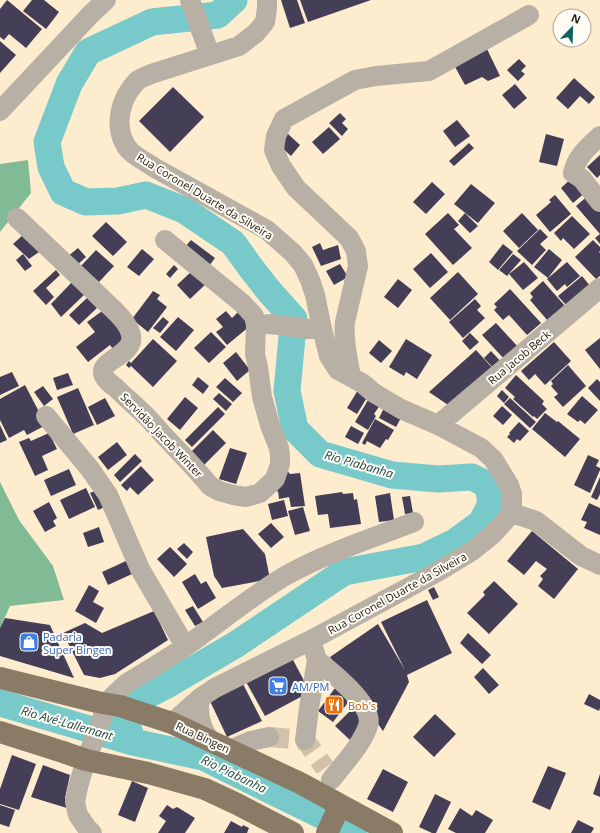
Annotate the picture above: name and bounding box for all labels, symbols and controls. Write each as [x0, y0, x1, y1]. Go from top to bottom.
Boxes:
north arrow [552, 8, 592, 48]
text: N [569, 10, 583, 27]
street label: Rua Coronel Duarte da Silveira [134, 149, 276, 243]
street label: Rua Jacob Beck [485, 326, 554, 388]
street label: Servidão Jacob Winter [118, 389, 207, 481]
water label: Rio Piabanha [323, 446, 396, 482]
street label: Rua Coronel Duarte da Silveira [325, 549, 469, 637]
place label: Padaria Super Bingen [43, 629, 112, 657]
shop icon: Padaria Super Bingen [18, 631, 40, 653]
supermarket icon: AM/PM [267, 675, 289, 697]
place label: AM/PM [292, 679, 329, 694]
restaurant icon: Bob's [323, 694, 345, 716]
place label: Bob's [348, 698, 376, 713]
water label: Rio Avé‐Lallemant [19, 702, 116, 745]
street label: Rua Bingen [174, 718, 232, 756]
water label: Rio Piabanha [199, 751, 270, 797]

